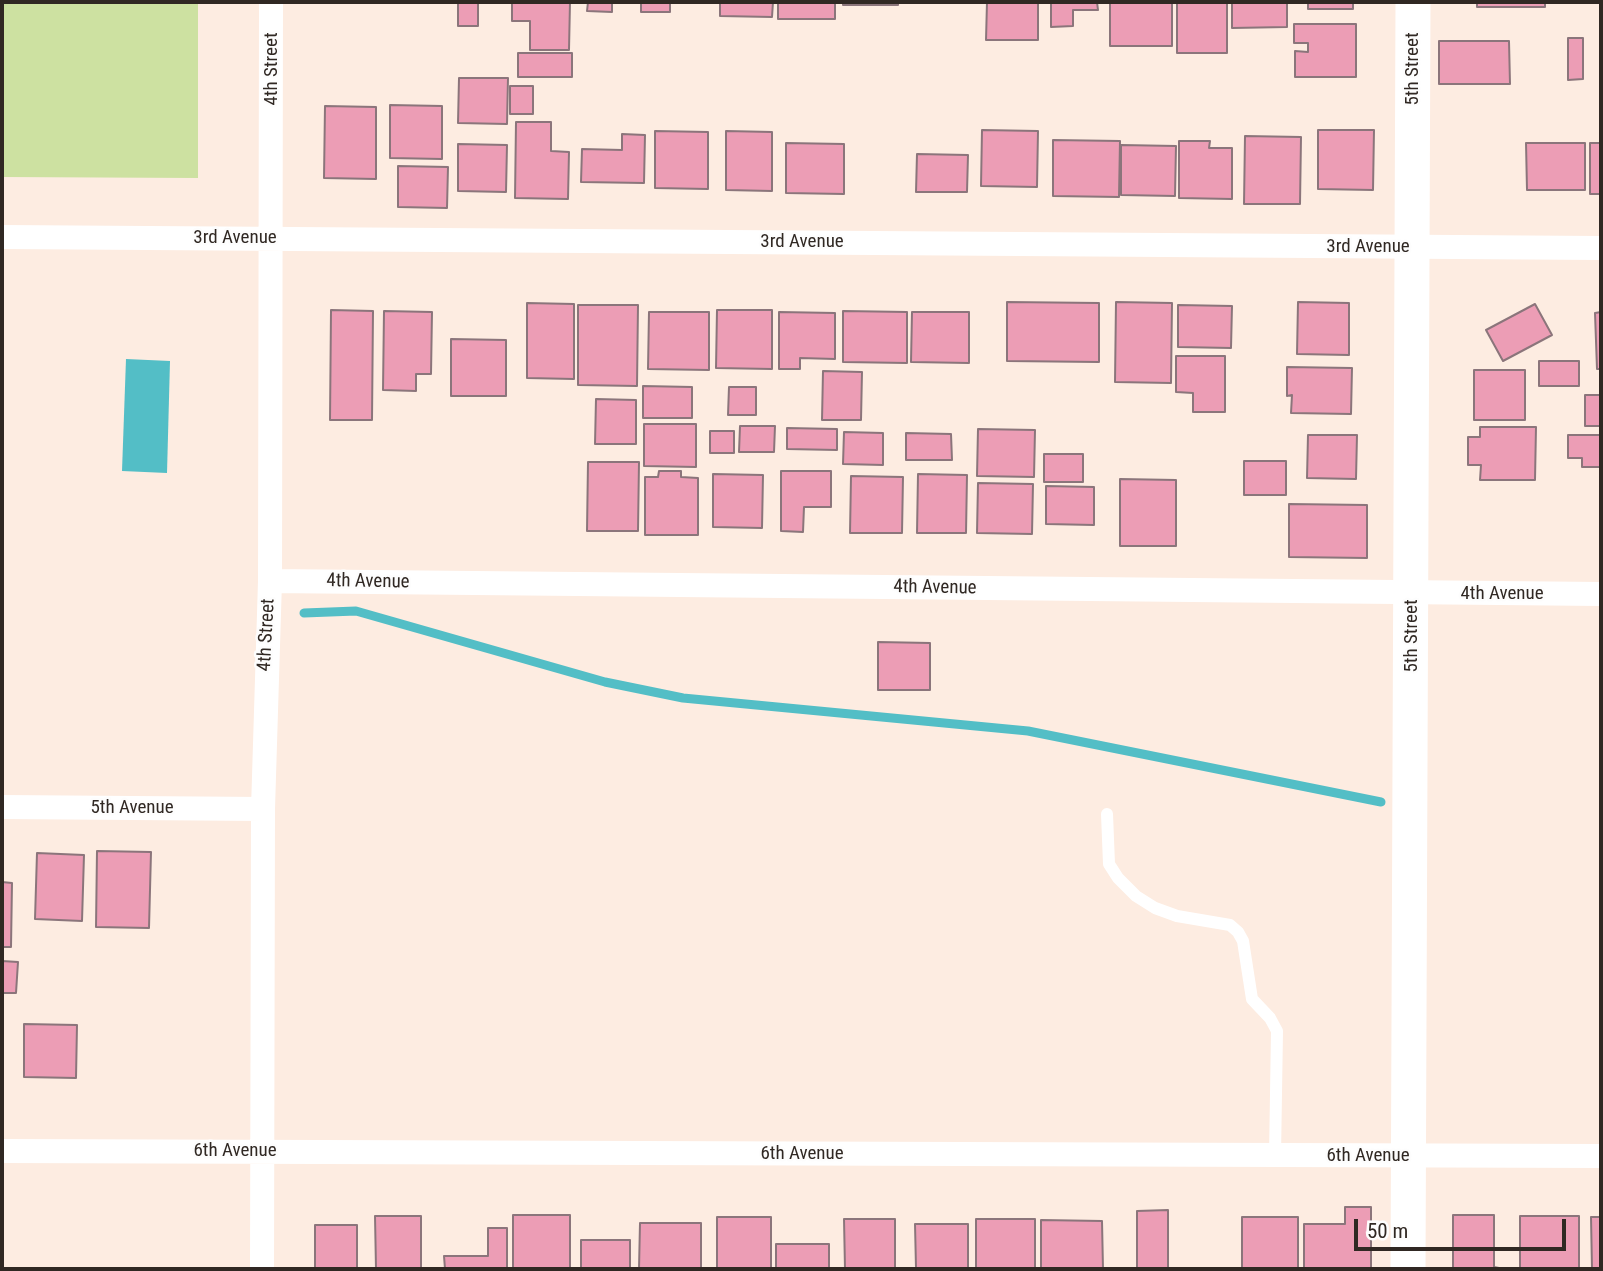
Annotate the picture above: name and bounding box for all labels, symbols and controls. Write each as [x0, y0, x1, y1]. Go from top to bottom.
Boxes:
street label: 4th Street [261, 32, 283, 106]
street label: 5th Street [1402, 32, 1424, 106]
street label: 3rd Avenue [193, 227, 277, 249]
street label: 3rd Avenue [760, 231, 844, 253]
street label: 3rd Avenue [1326, 236, 1410, 258]
street label: 4th Avenue [326, 570, 410, 594]
street label: 4th Avenue [893, 576, 977, 600]
street label: 4th Avenue [1460, 583, 1544, 605]
street label: 4th Street [254, 598, 280, 672]
street label: 5th Street [1401, 599, 1423, 673]
street label: 5th Avenue [90, 797, 174, 819]
street label: 6th Avenue [193, 1140, 277, 1162]
street label: 6th Avenue [760, 1143, 844, 1165]
street label: 6th Avenue [1326, 1145, 1410, 1167]
scale bar [1358, 1204, 1570, 1248]
text: 50 m [1367, 1219, 1408, 1243]

